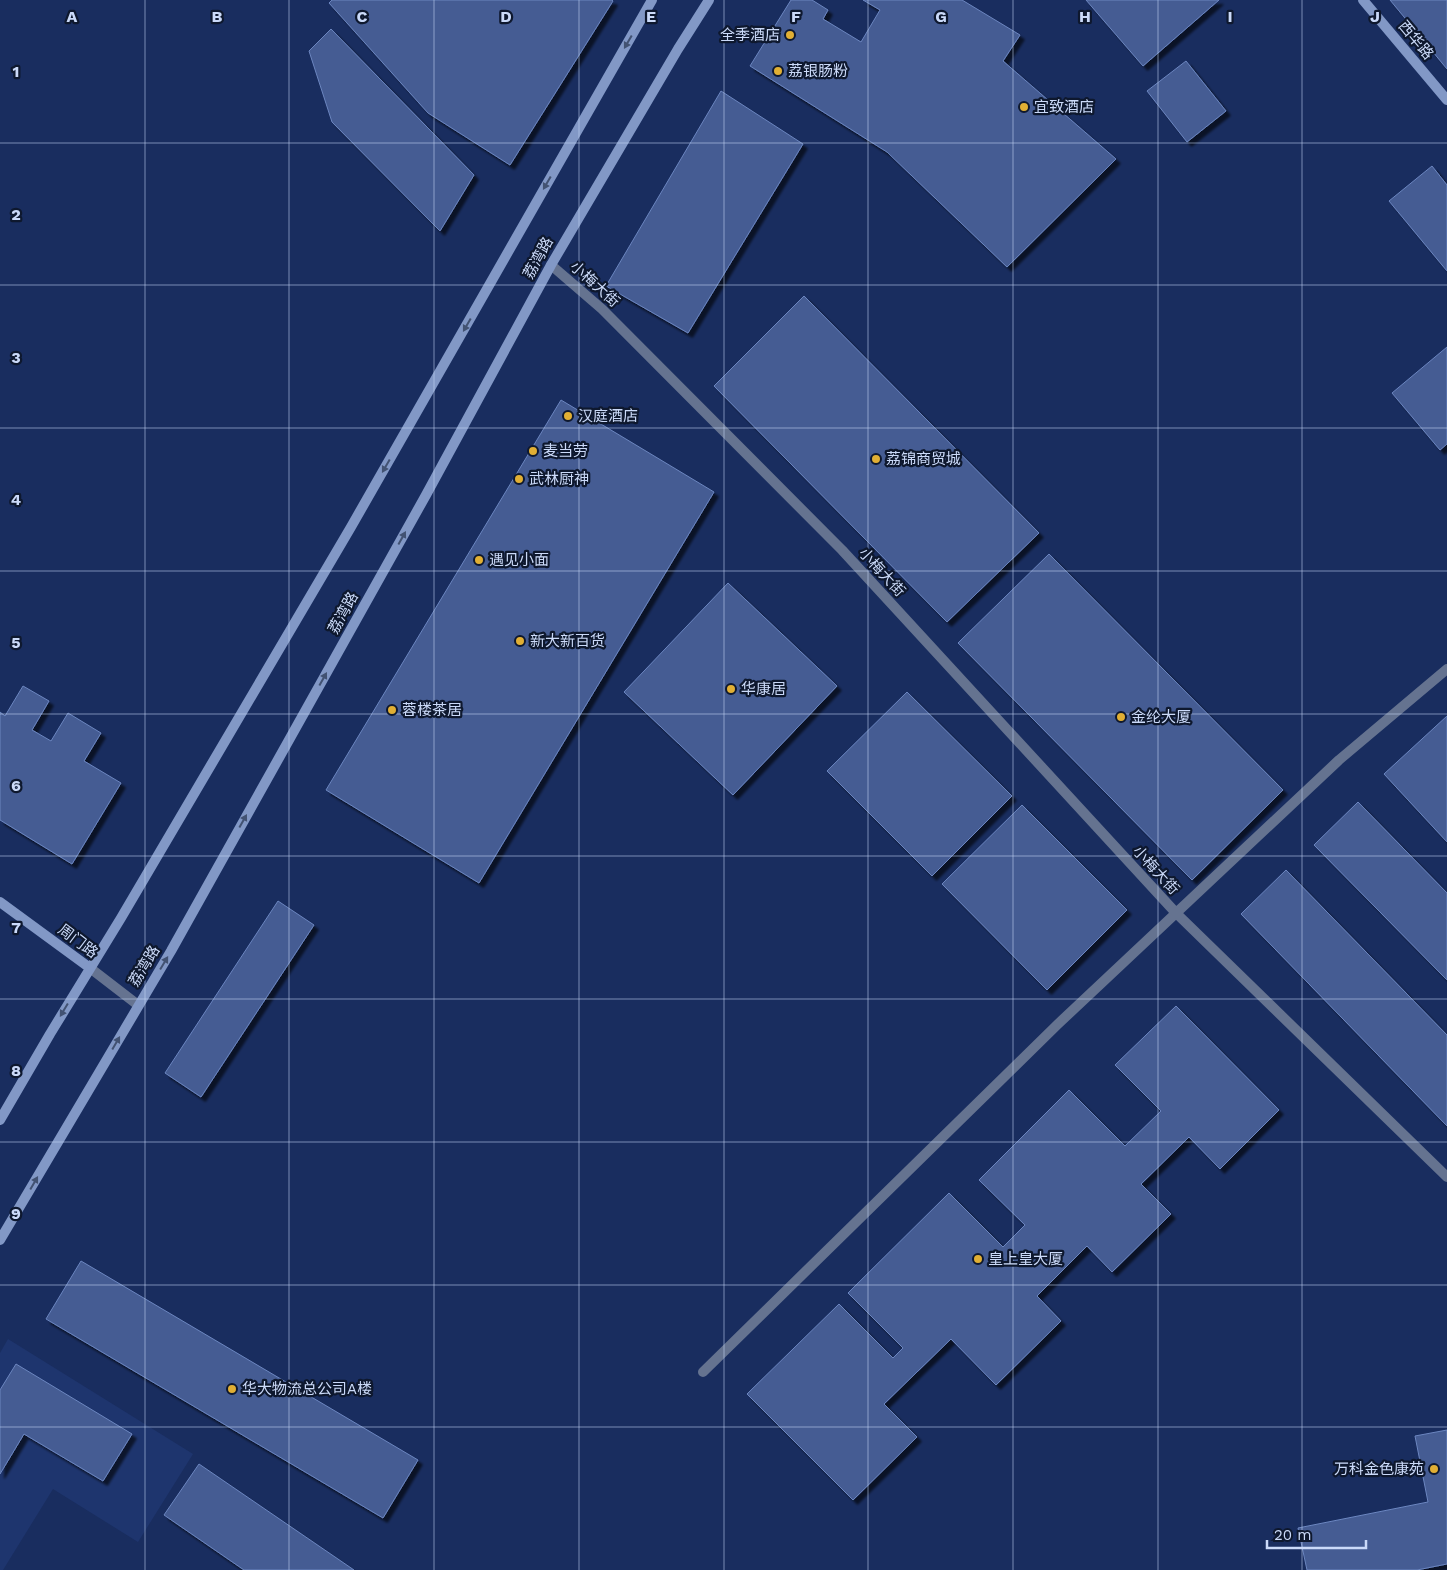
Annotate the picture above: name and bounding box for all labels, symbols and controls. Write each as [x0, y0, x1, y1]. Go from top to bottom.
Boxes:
text: A [67, 7, 78, 26]
text: B [212, 7, 223, 26]
text: C [357, 7, 368, 26]
text: D [500, 7, 512, 26]
text: E [646, 7, 656, 26]
text: F [791, 7, 801, 26]
text: G [935, 7, 947, 26]
text: H [1079, 7, 1091, 26]
text: I [1227, 7, 1233, 26]
text: J [1370, 7, 1380, 26]
street label: 西华路 [1395, 17, 1437, 63]
place label: 全季酒店 [720, 26, 780, 44]
marker: 全季酒店 [784, 29, 796, 41]
one-way arrow [623, 36, 632, 49]
text: 1 [13, 62, 19, 81]
place label: 荔银肠粉 [788, 62, 848, 80]
marker: 荔银肠粉 [772, 65, 784, 77]
place label: 宜致酒店 [1034, 98, 1094, 116]
marker: 宜致酒店 [1018, 101, 1030, 113]
one-way arrow [543, 177, 552, 190]
text: 2 [11, 205, 21, 224]
street label: 荔湾路 [519, 234, 557, 282]
street label: 小梅大街 [567, 257, 623, 311]
one-way arrow [462, 318, 471, 331]
text: 3 [11, 348, 21, 367]
place label: 汉庭酒店 [578, 407, 638, 425]
marker: 汉庭酒店 [562, 410, 574, 422]
place label: 麦当劳 [543, 442, 588, 460]
marker: 麦当劳 [527, 445, 539, 457]
place label: 荔锦商贸城 [886, 450, 961, 468]
marker: 荔锦商贸城 [870, 453, 882, 465]
one-way arrow [382, 458, 390, 473]
place label: 武林厨神 [529, 470, 589, 488]
marker: 武林厨神 [513, 473, 525, 485]
text: 4 [11, 490, 21, 509]
one-way arrow [398, 530, 406, 545]
street label: 小梅大街 [855, 544, 909, 600]
place label: 遇见小面 [489, 551, 549, 569]
marker: 遇见小面 [473, 554, 485, 566]
street label: 荔湾路 [324, 589, 362, 637]
place label: 新大新百货 [530, 632, 605, 650]
text: 5 [11, 633, 21, 652]
marker: 新大新百货 [514, 635, 526, 647]
one-way arrow [318, 673, 327, 686]
place label: 华康居 [741, 680, 786, 698]
marker: 华康居 [725, 683, 737, 695]
place label: 蓉楼茶居 [402, 701, 462, 719]
marker: 蓉楼茶居 [386, 704, 398, 716]
place label: 金纶大厦 [1131, 708, 1191, 726]
marker: 金纶大厦 [1115, 711, 1127, 723]
text: 6 [11, 776, 21, 795]
one-way arrow [239, 815, 248, 828]
street label: 小梅大街 [1129, 842, 1183, 898]
text: 7 [11, 918, 21, 937]
street label: 周门路 [55, 920, 101, 962]
street label: 荔湾路 [125, 942, 163, 990]
one-way arrow [159, 956, 168, 969]
one-way arrow [60, 1003, 69, 1016]
one-way arrow [112, 1035, 120, 1050]
text: 8 [11, 1061, 21, 1080]
one-way arrow [29, 1176, 38, 1189]
text: 9 [11, 1204, 21, 1223]
place label: 皇上皇大厦 [988, 1250, 1063, 1268]
marker: 皇上皇大厦 [972, 1253, 984, 1265]
place label: 华大物流总公司A楼 [242, 1380, 372, 1398]
marker: 华大物流总公司A楼 [226, 1383, 238, 1395]
place label: 万科金色康苑 [1334, 1460, 1424, 1478]
marker: 万科金色康苑 [1428, 1463, 1440, 1475]
scale bar [1267, 1518, 1366, 1550]
text: 20 m [1274, 1526, 1312, 1544]

